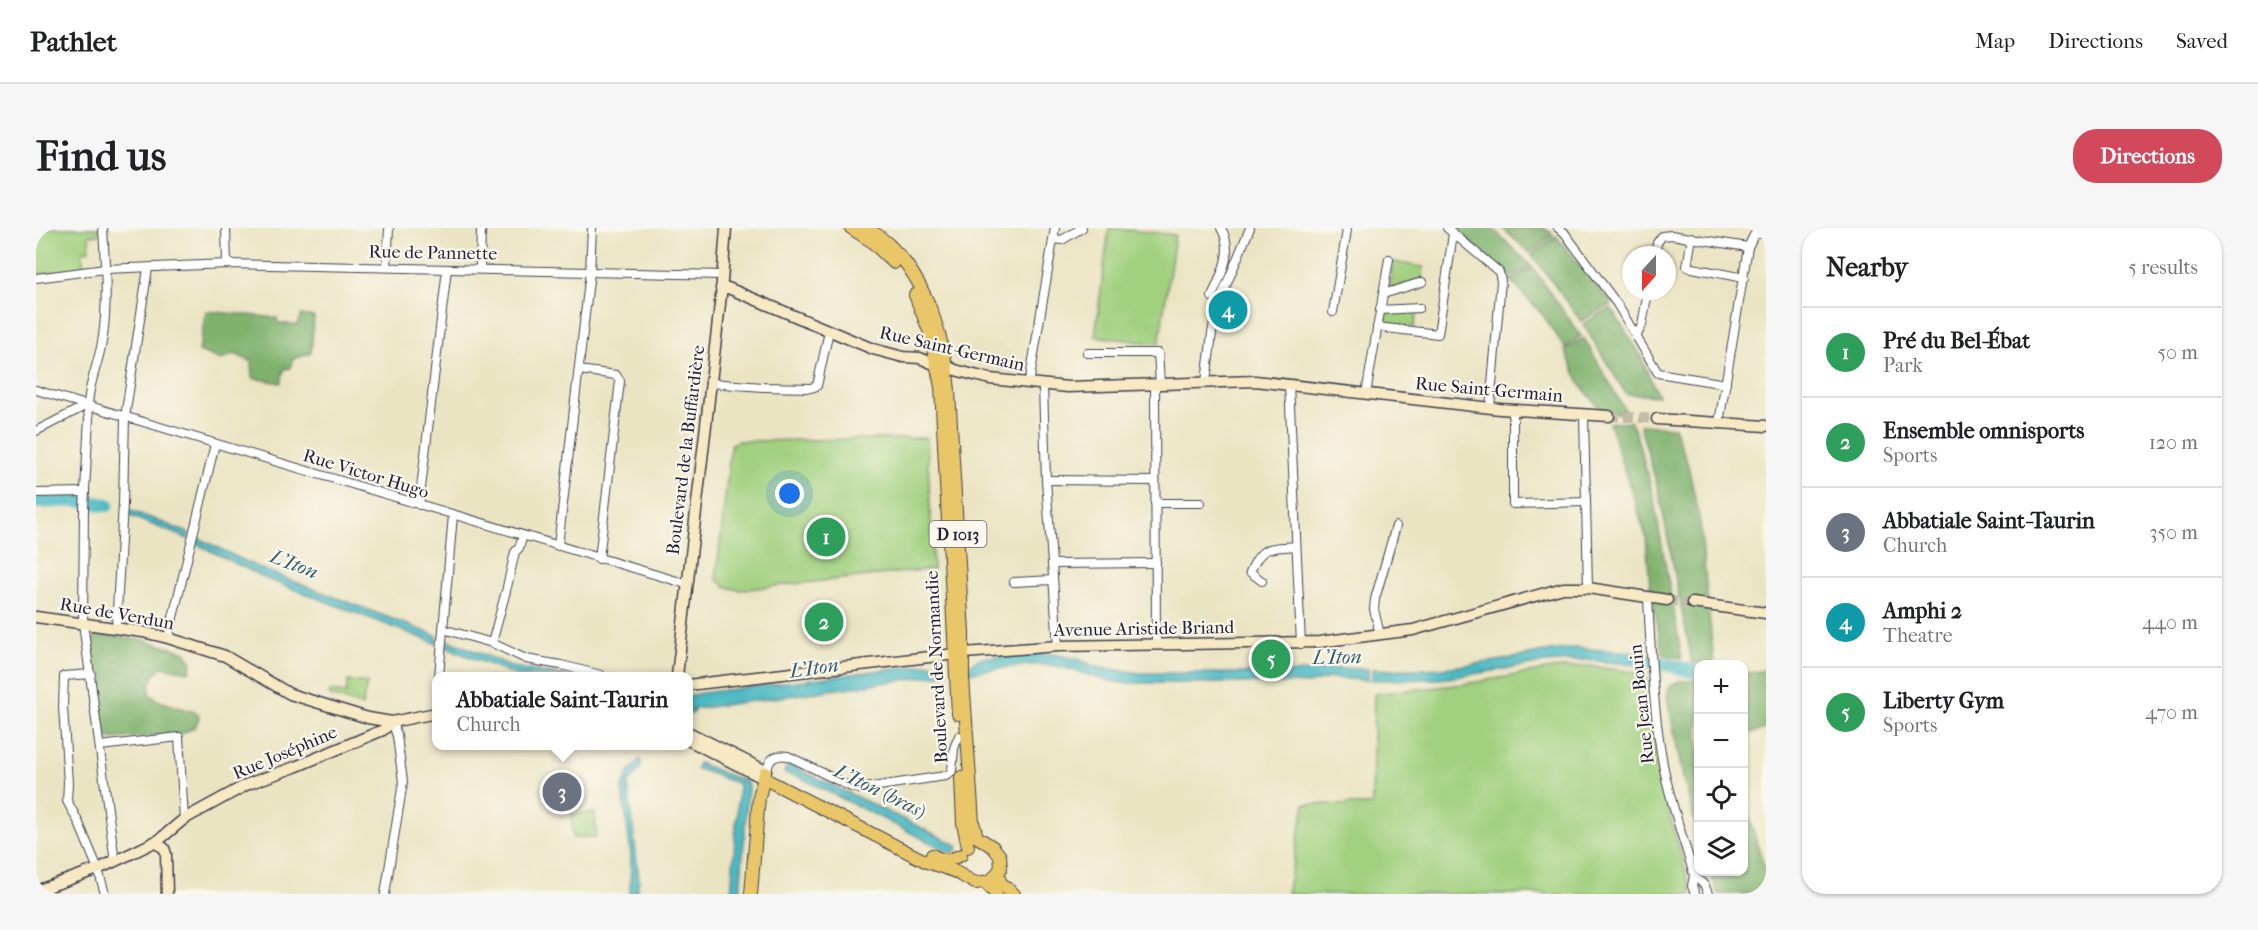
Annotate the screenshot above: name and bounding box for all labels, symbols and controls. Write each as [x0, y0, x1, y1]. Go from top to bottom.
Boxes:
text: Pathlet [30, 25, 117, 58]
text: Map [1975, 29, 2015, 53]
text: Directions [2048, 29, 2143, 53]
text: Saved [2176, 29, 2228, 53]
button: Directions [2073, 129, 2222, 183]
text: Find us [36, 132, 166, 181]
street label: Rue de Pannette [368, 241, 498, 265]
north arrow [1622, 246, 1676, 300]
text: Nearby [1826, 252, 1908, 283]
text: 5 results [2128, 256, 2198, 279]
pin: 4 [1208, 288, 1248, 332]
street label: Rue Saint-Germain [877, 322, 1027, 376]
text: Pré du Bel-Ébat [1883, 328, 2030, 354]
text: 1 [1842, 341, 1849, 364]
text: 50 m [2157, 341, 2198, 364]
street label: Boulevard de la Buffardière [663, 344, 709, 556]
text: Park [1883, 354, 1923, 377]
street label: Rue Saint-Germain [1414, 373, 1564, 407]
text: Ensemble omnisports [1883, 418, 2084, 444]
text: 2 [1840, 431, 1851, 454]
text: 120 m [2149, 431, 2198, 454]
text: Sports [1883, 444, 1937, 467]
street label: Rue Victor Hugo [301, 445, 431, 503]
your location [775, 479, 804, 508]
text: Abbatiale Saint-Taurin [1883, 508, 2095, 534]
pin: 1 [806, 514, 846, 560]
road number: D 1013 [930, 521, 986, 547]
text: 3 [1841, 521, 1850, 544]
text: 350 m [2149, 521, 2198, 544]
text: Church [1883, 534, 1947, 557]
water label: L'Iton [265, 544, 321, 584]
street label: Boulevard de Normandie [921, 570, 953, 764]
street label: Rue de Verdun [58, 594, 176, 634]
text: Amphi 2 [1883, 598, 1962, 624]
pin: 2 [804, 600, 844, 644]
text: 4 [1840, 611, 1851, 634]
text: 440 m [2142, 611, 2198, 634]
street label: Avenue Aristide Briand [1053, 617, 1235, 641]
text: Theatre [1883, 624, 1953, 647]
pin: 5 [1252, 636, 1290, 682]
street label: Rue Jean Bouin [1625, 643, 1659, 765]
water label: L'Iton [1310, 645, 1362, 669]
water label: L'Iton [786, 653, 840, 683]
map controls [1694, 660, 1748, 876]
button: + [1694, 660, 1748, 714]
popup [432, 672, 693, 750]
text: Abbatiale Saint-Taurin [457, 687, 668, 713]
text: Liberty Gym [1883, 688, 2004, 714]
text: 5 [1841, 701, 1850, 724]
text: 470 m [2145, 701, 2198, 724]
text: Church [457, 713, 521, 736]
button: − [1694, 714, 1748, 768]
text: Sports [1883, 714, 1937, 737]
street label: Rue Joséphine [230, 722, 340, 784]
water label: L'Iton (bras) [829, 758, 929, 823]
button: locate [1694, 768, 1748, 822]
pin: 3 [542, 770, 582, 814]
button: layers [1694, 822, 1748, 876]

